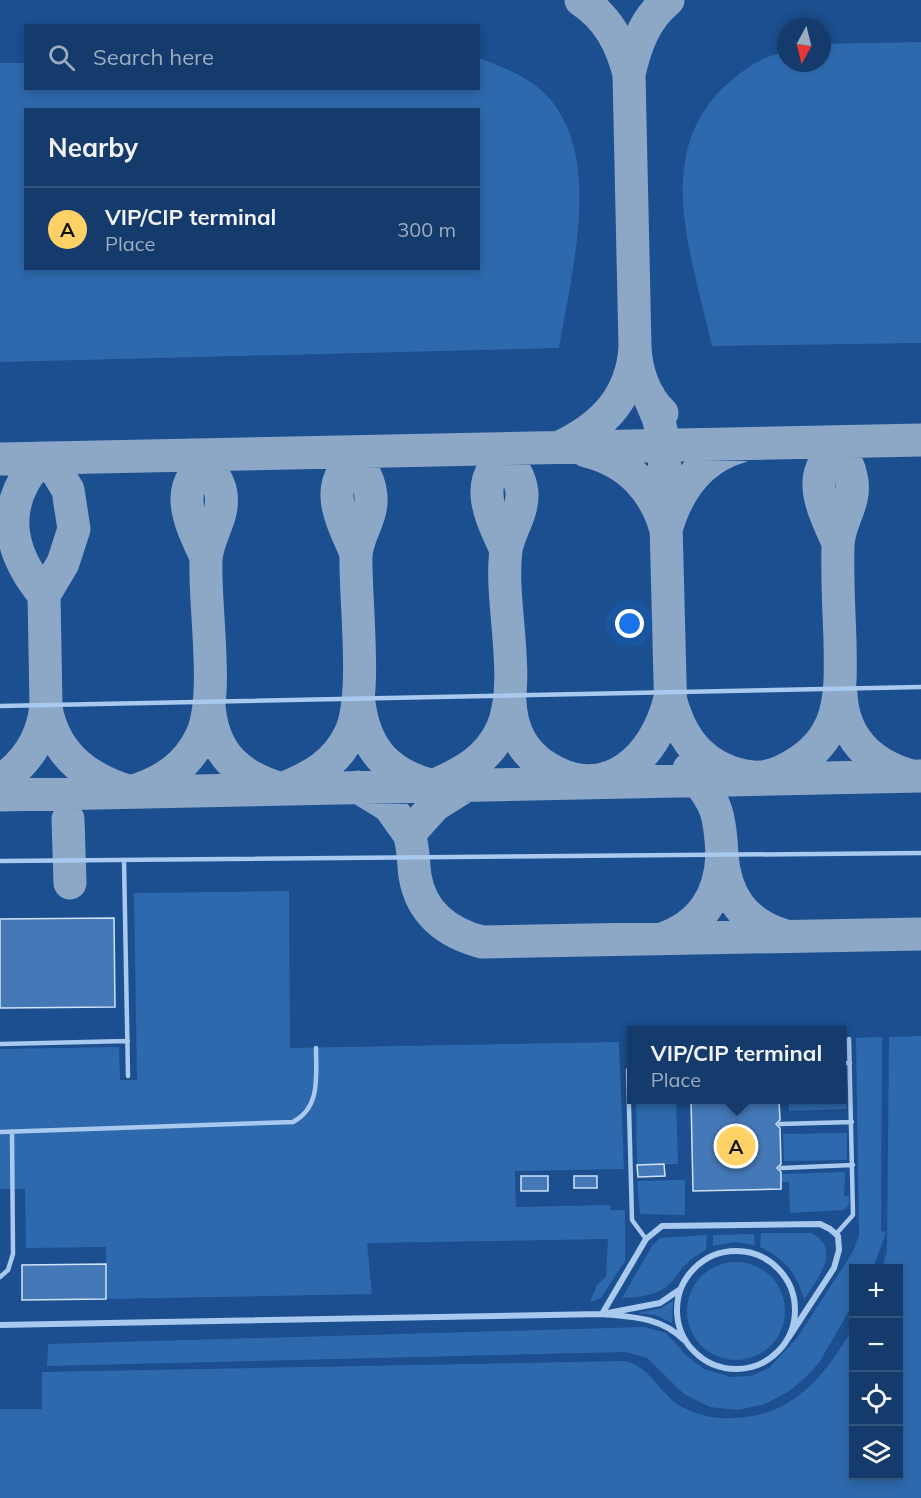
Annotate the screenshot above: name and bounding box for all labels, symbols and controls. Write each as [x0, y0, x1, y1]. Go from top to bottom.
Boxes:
north arrow [777, 18, 831, 72]
search box [24, 24, 480, 90]
icon: search [45, 41, 78, 74]
text: Search here [93, 43, 214, 71]
text: Nearby [48, 131, 138, 164]
text: VIP/CIP terminal [105, 203, 276, 231]
text: A [60, 217, 75, 242]
text: 300 m [397, 217, 456, 242]
text: Place [105, 231, 155, 256]
your location [615, 609, 644, 638]
popup [627, 1026, 846, 1104]
text: VIP/CIP terminal [651, 1039, 822, 1067]
text: Place [651, 1067, 701, 1092]
pin: A [716, 1124, 756, 1168]
map controls [849, 1264, 903, 1480]
button: + [849, 1264, 903, 1318]
button: − [849, 1318, 903, 1372]
button: locate [849, 1372, 903, 1426]
button: layers [849, 1426, 903, 1480]

